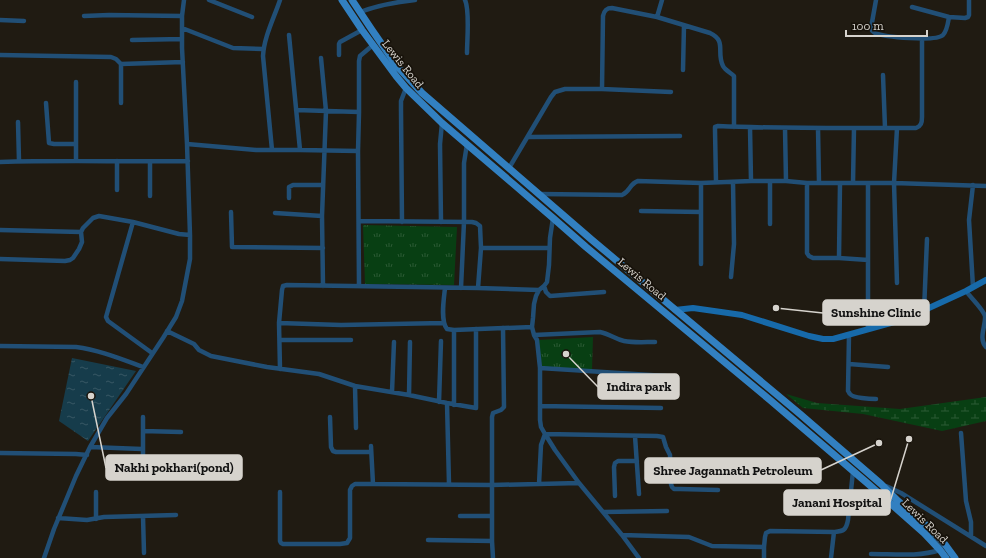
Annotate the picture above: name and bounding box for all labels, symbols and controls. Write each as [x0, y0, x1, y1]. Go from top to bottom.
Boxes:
scale bar [846, 12, 927, 38]
text: 100 m [852, 19, 884, 33]
street label: Lewis Road [379, 37, 427, 91]
street label: Lewis Road [615, 255, 669, 303]
callout: Sunshine Clinic [823, 300, 929, 325]
text: Sunshine Clinic [831, 305, 921, 320]
callout: Indira park [598, 374, 679, 399]
text: Indira park [606, 379, 672, 394]
callout: Nakhi pokhari(pond) [106, 455, 242, 480]
callout: Shree Jagannath Petroleum [645, 458, 821, 483]
text: Nakhi pokhari(pond) [114, 460, 234, 475]
text: Shree Jagannath Petroleum [653, 463, 813, 478]
callout: Janani Hospital [784, 490, 890, 515]
text: Janani Hospital [792, 495, 882, 510]
street label: Lewis Road [899, 496, 951, 547]

